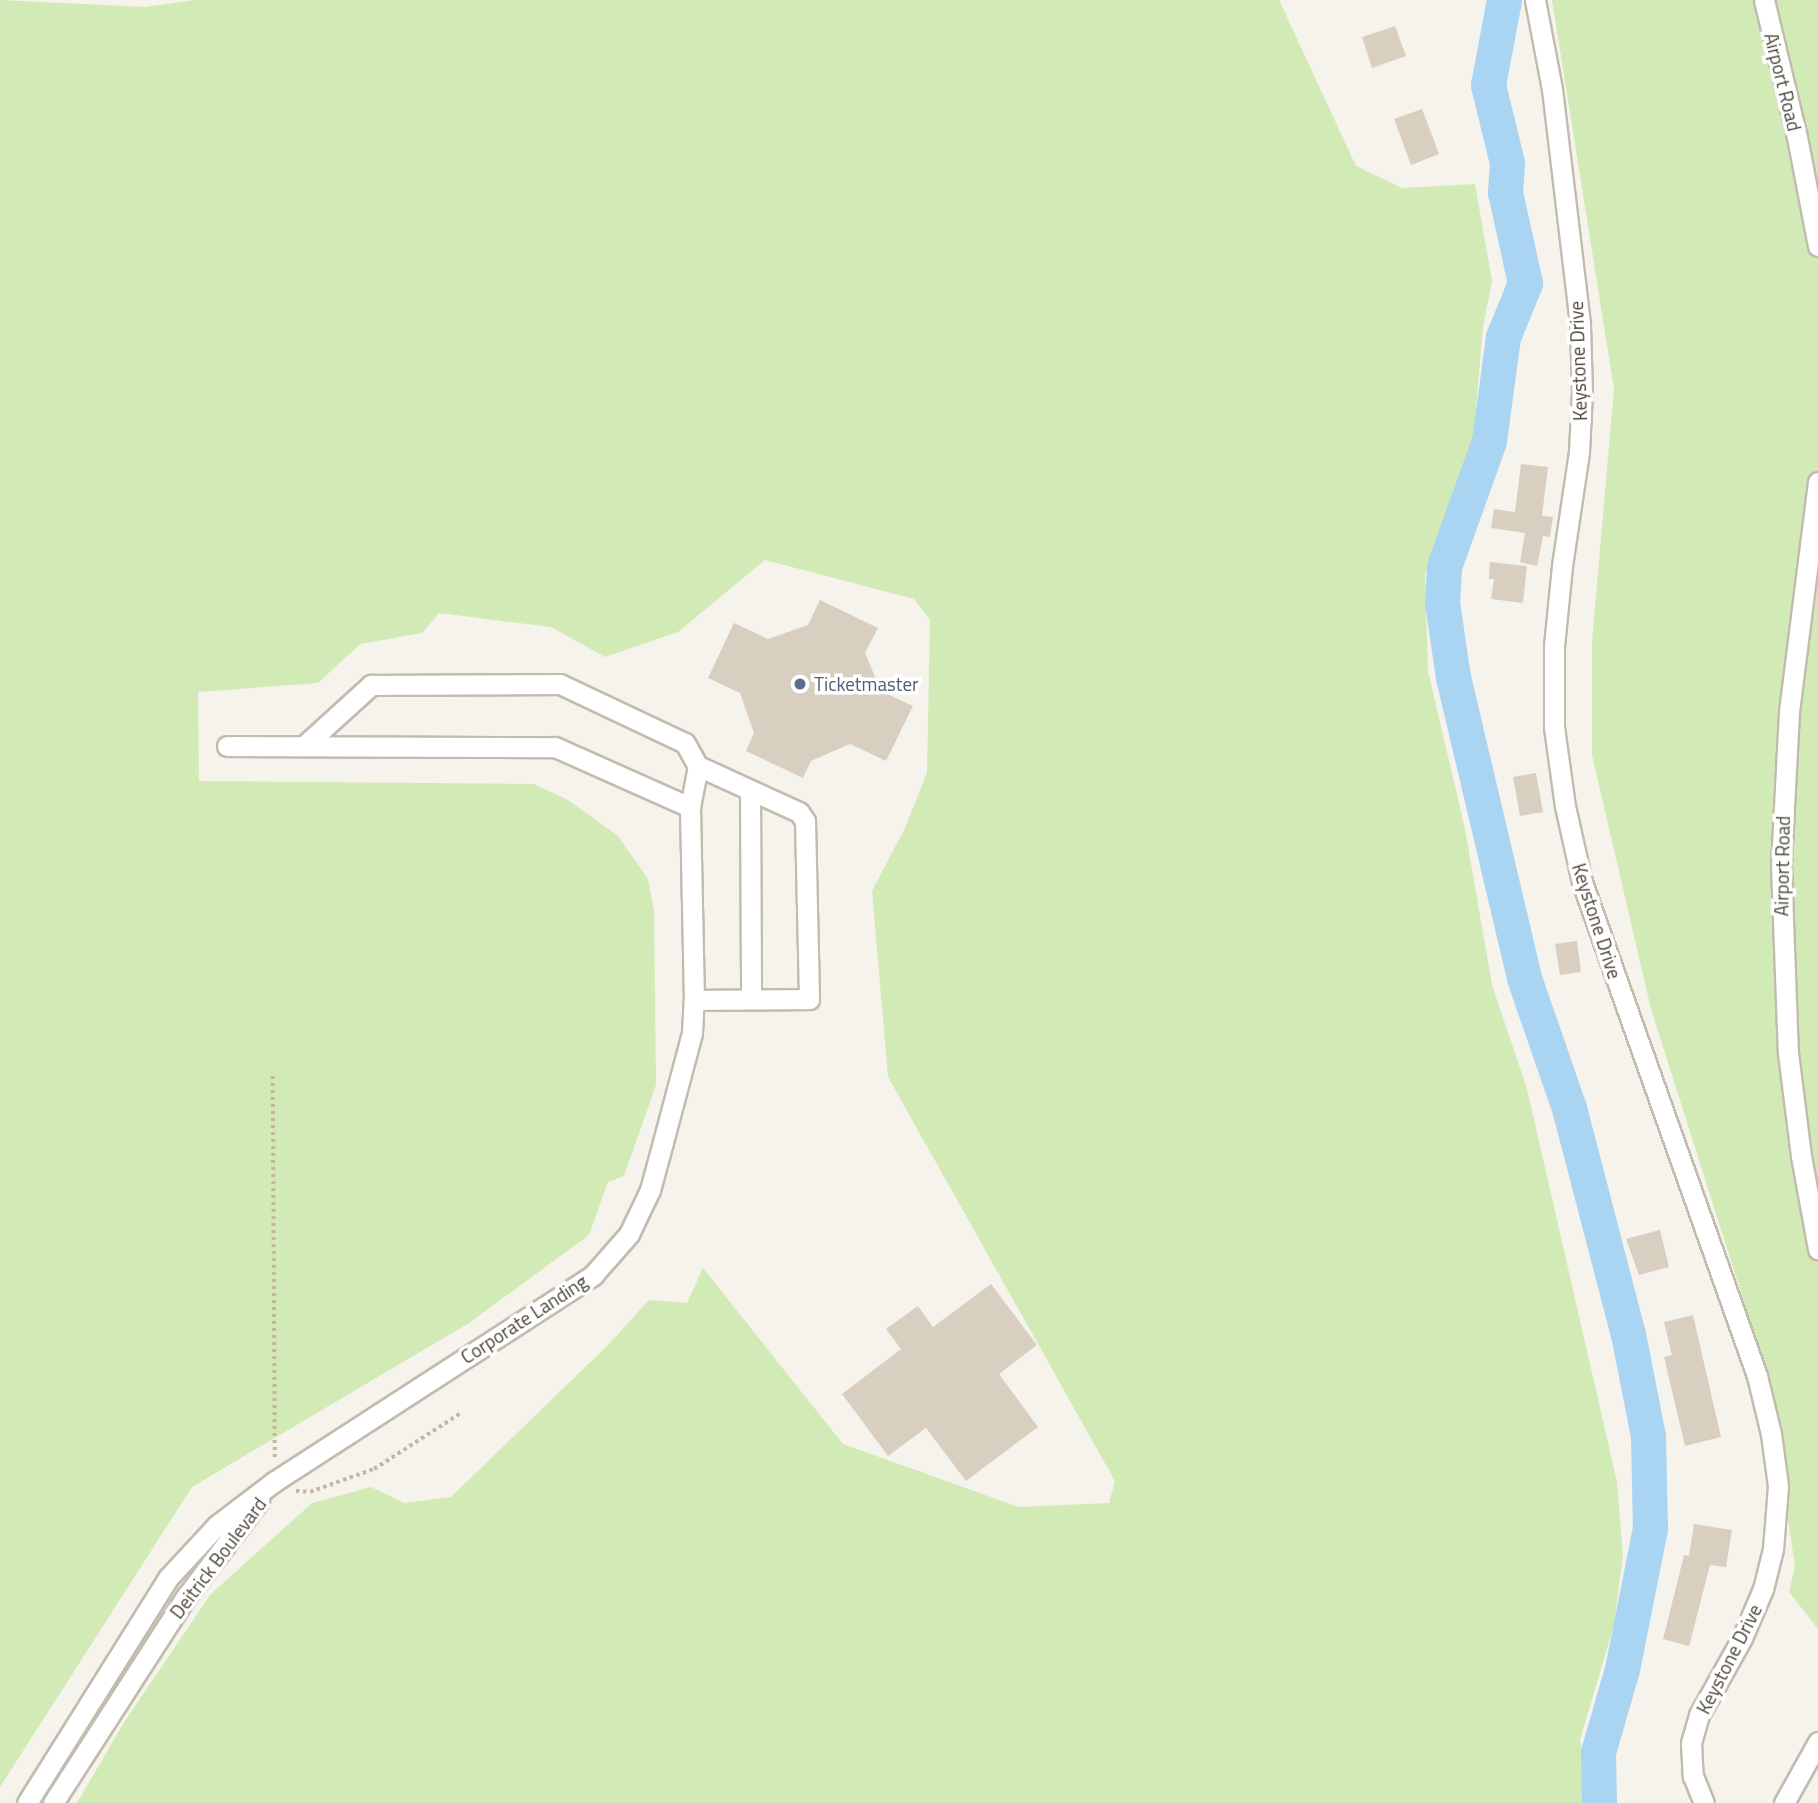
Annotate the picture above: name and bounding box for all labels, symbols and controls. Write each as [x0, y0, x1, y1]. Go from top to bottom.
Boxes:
street label: Airport Road [1760, 30, 1806, 134]
street label: Keystone Drive [1565, 301, 1591, 421]
place label: Ticketmaster [814, 673, 919, 695]
marker: Ticketmaster [792, 676, 808, 692]
street label: Airport Road [1770, 815, 1794, 917]
street label: Keystone Drive [1568, 860, 1626, 982]
street label: Corporate Landing [456, 1270, 592, 1368]
street label: Deitrick Boulevard [165, 1493, 271, 1623]
street label: Keystone Drive [1692, 1600, 1766, 1718]

